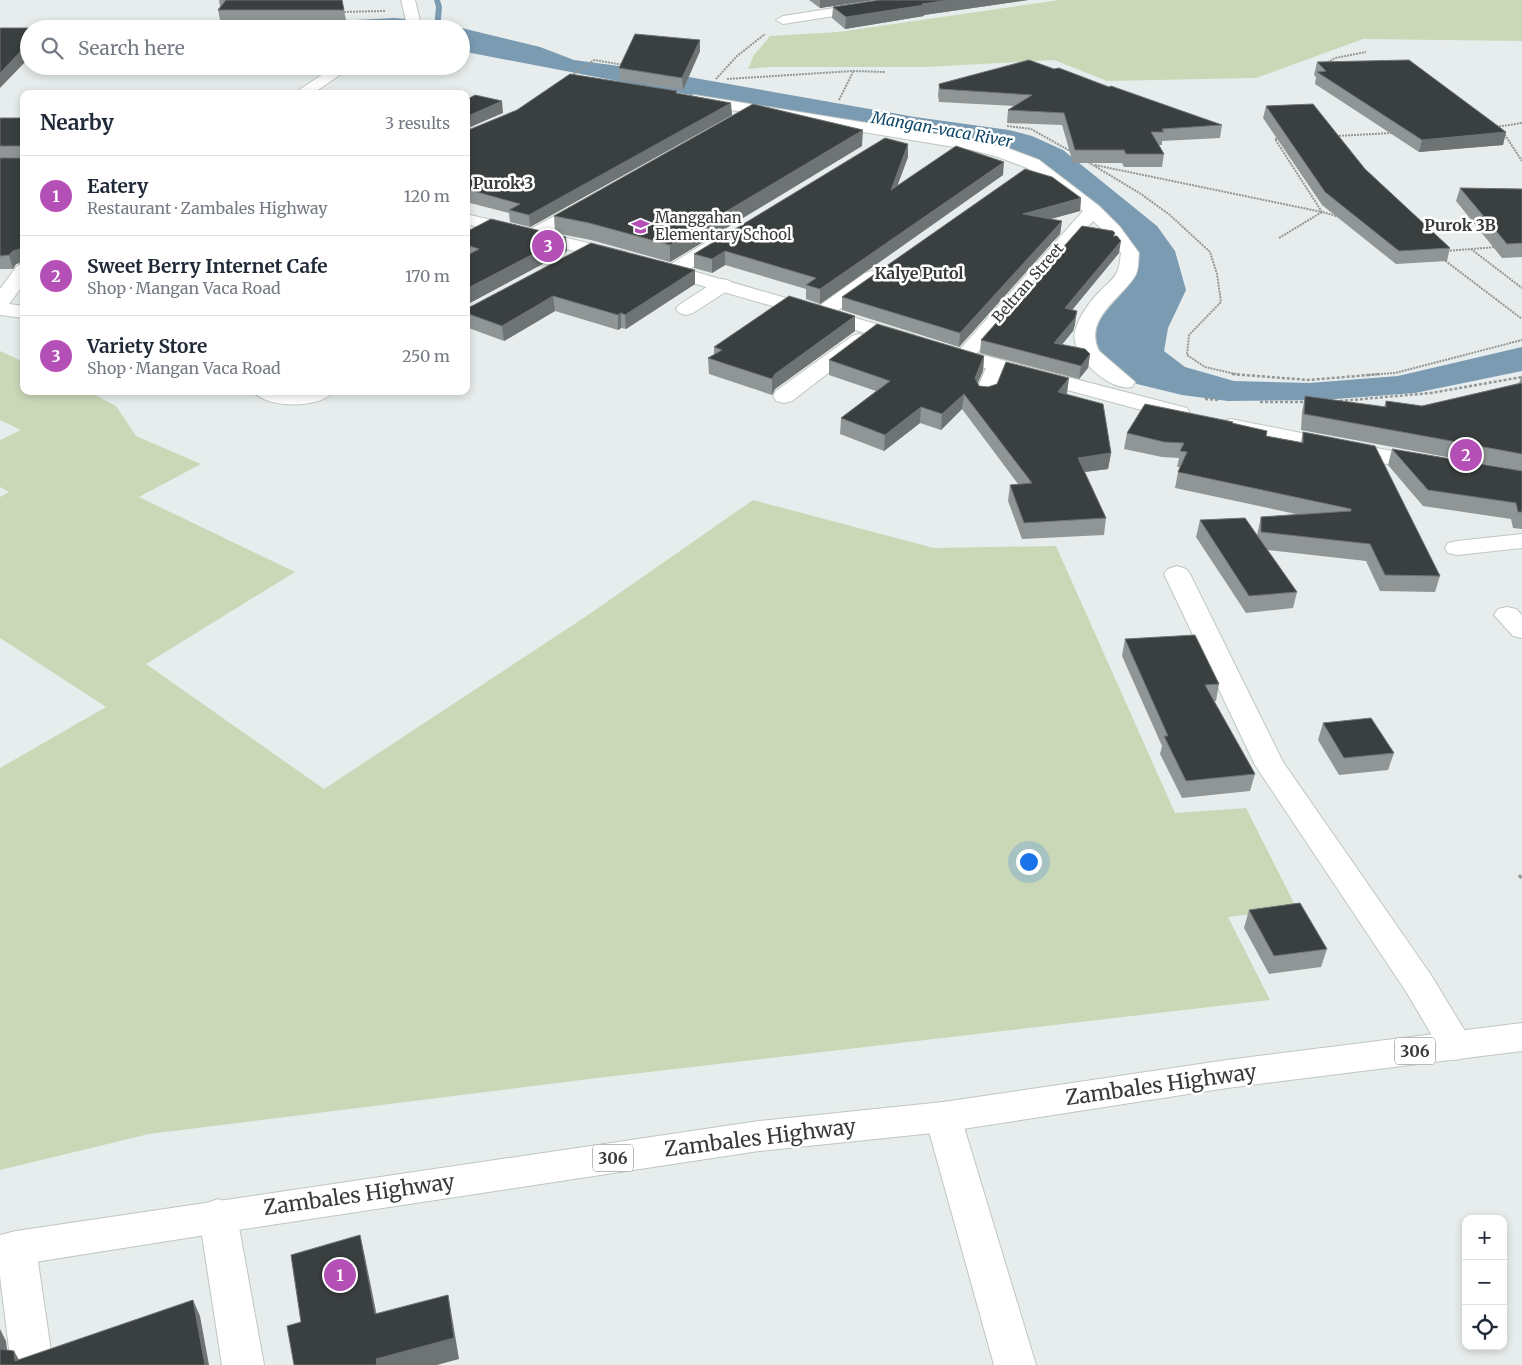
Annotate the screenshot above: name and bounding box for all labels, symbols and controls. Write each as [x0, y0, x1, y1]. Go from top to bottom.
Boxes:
search box [20, 20, 470, 75]
icon: search [38, 34, 66, 62]
text: Search here [78, 36, 185, 60]
water label: Mangan-vaca River [869, 107, 1015, 151]
text: Nearby [40, 109, 114, 136]
text: 3 results [385, 113, 450, 133]
district label: Purok 3 [473, 173, 533, 193]
text: Eatery [87, 174, 148, 198]
text: 1 [52, 186, 60, 206]
text: 120 m [404, 186, 450, 206]
text: Restaurant · Zambales Highway [87, 198, 328, 218]
place label: Manggahan Elementary School [655, 208, 792, 244]
district label: Purok 3B [1424, 215, 1496, 235]
school or university icon: Manggahan Elementary School [631, 217, 651, 237]
pin: 3 [532, 227, 564, 265]
street label: Beltran Street [988, 239, 1068, 327]
text: Sweet Berry Internet Cafe [87, 254, 328, 278]
district label: Kalye Putol [874, 263, 964, 283]
text: 2 [51, 266, 61, 286]
text: 170 m [405, 266, 450, 286]
text: Shop · Mangan Vaca Road [87, 278, 281, 298]
text: Variety Store [87, 334, 207, 358]
text: 3 [51, 346, 61, 366]
text: 250 m [402, 346, 450, 366]
text: Shop · Mangan Vaca Road [87, 358, 281, 378]
pin: 2 [1450, 436, 1482, 474]
your location [1016, 849, 1042, 875]
road number: 306 [1395, 1038, 1435, 1064]
street label: Zambales Highway [1064, 1058, 1259, 1111]
street label: Zambales Highway [663, 1112, 858, 1163]
road number: 306 [593, 1144, 633, 1172]
street label: Zambales Highway [262, 1168, 457, 1221]
map controls [1462, 1215, 1507, 1350]
button: + [1462, 1215, 1507, 1260]
pin: 1 [324, 1256, 356, 1294]
button: − [1462, 1260, 1507, 1305]
button: locate [1462, 1305, 1507, 1350]

